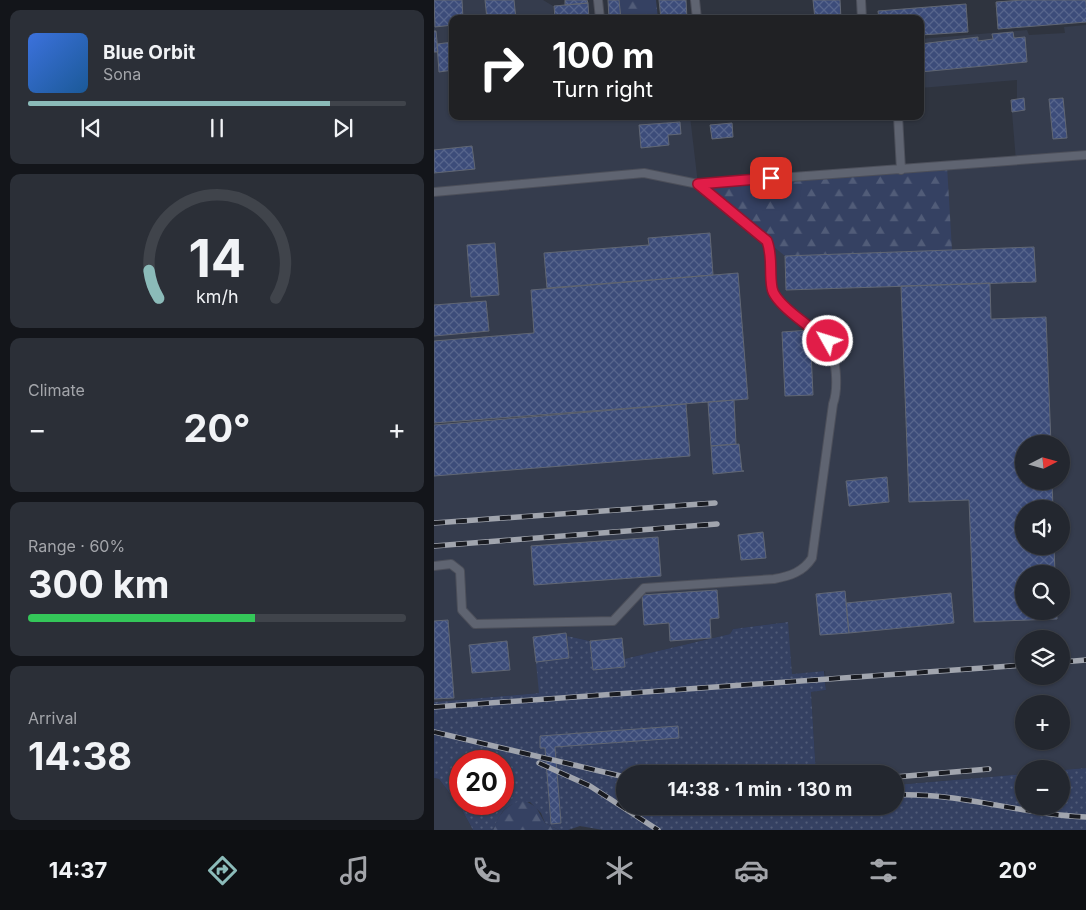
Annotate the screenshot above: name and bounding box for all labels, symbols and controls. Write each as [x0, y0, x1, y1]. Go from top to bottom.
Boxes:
text: 100 m [552, 34, 655, 76]
icon: right [469, 35, 534, 100]
text: Blue Orbit [103, 41, 195, 64]
text: Sona [103, 64, 141, 84]
text: Turn right [552, 76, 653, 102]
icon: previous [77, 114, 105, 142]
icon: pause [203, 114, 231, 142]
icon: next [329, 114, 357, 142]
pin [750, 157, 792, 199]
icon: arrive [757, 164, 785, 192]
text: 14 [188, 227, 246, 290]
text: km/h [196, 286, 238, 307]
position arrow [801, 314, 853, 366]
text: Climate [28, 380, 85, 400]
text: 20° [183, 405, 251, 451]
text: − [28, 412, 47, 446]
text: + [387, 412, 406, 446]
north arrow [1015, 435, 1070, 490]
map controls [1015, 435, 1070, 815]
button: sound [1015, 500, 1070, 555]
text: Range · 60% [28, 536, 125, 556]
text: 300 km [28, 561, 170, 607]
button: search [1015, 565, 1070, 620]
button: layers [1015, 630, 1070, 685]
button: + [1015, 695, 1070, 750]
text: Arrival [28, 708, 77, 728]
text: 14:38 [28, 733, 132, 779]
speed limit sign: 20 [449, 750, 514, 815]
button: − [1015, 760, 1070, 815]
text: 14:38 · 1 min · 130 m [668, 778, 852, 801]
icon: directions [205, 853, 240, 888]
icon: music [337, 853, 372, 888]
icon: phone [469, 853, 504, 888]
icon: climate [602, 853, 637, 888]
icon: car [734, 853, 769, 888]
icon: filters [866, 853, 901, 888]
text: 14:37 [49, 857, 107, 883]
text: 20° [998, 857, 1037, 883]

